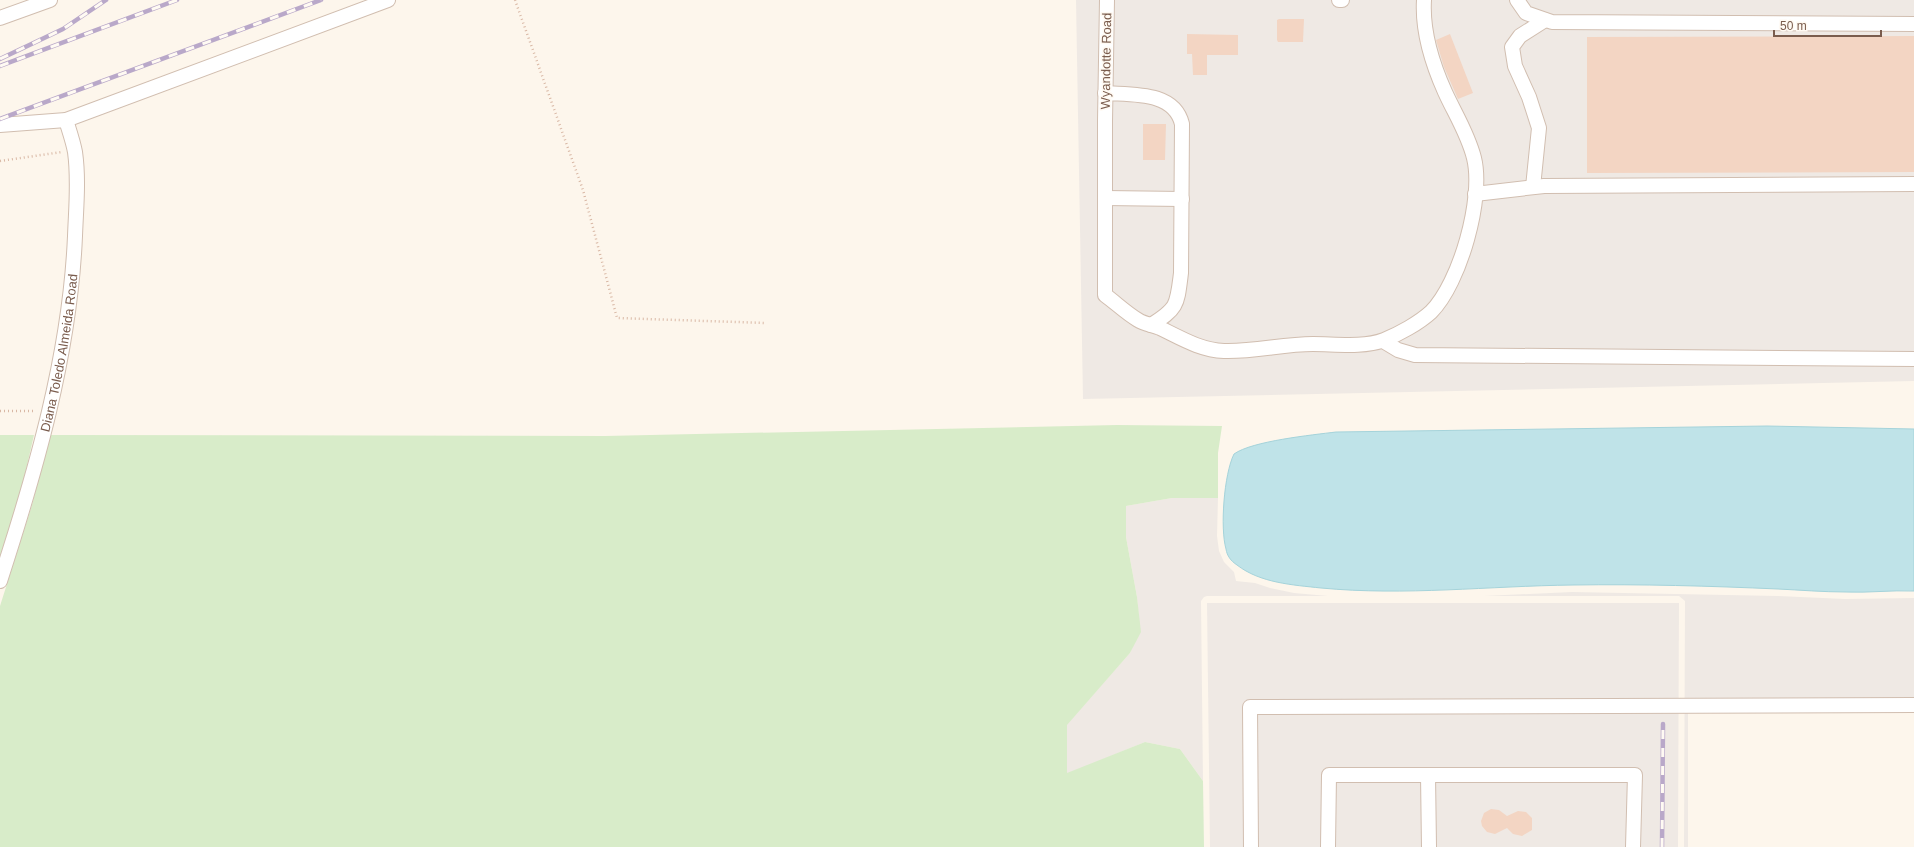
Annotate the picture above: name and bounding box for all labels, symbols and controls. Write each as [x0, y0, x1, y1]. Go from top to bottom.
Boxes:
scale bar [1774, 12, 1881, 38]
street label: Wyandotte Road [1098, 13, 1114, 109]
text: 50 m [1780, 19, 1807, 33]
street label: Diana Toledo Almeida Road [37, 273, 80, 433]

